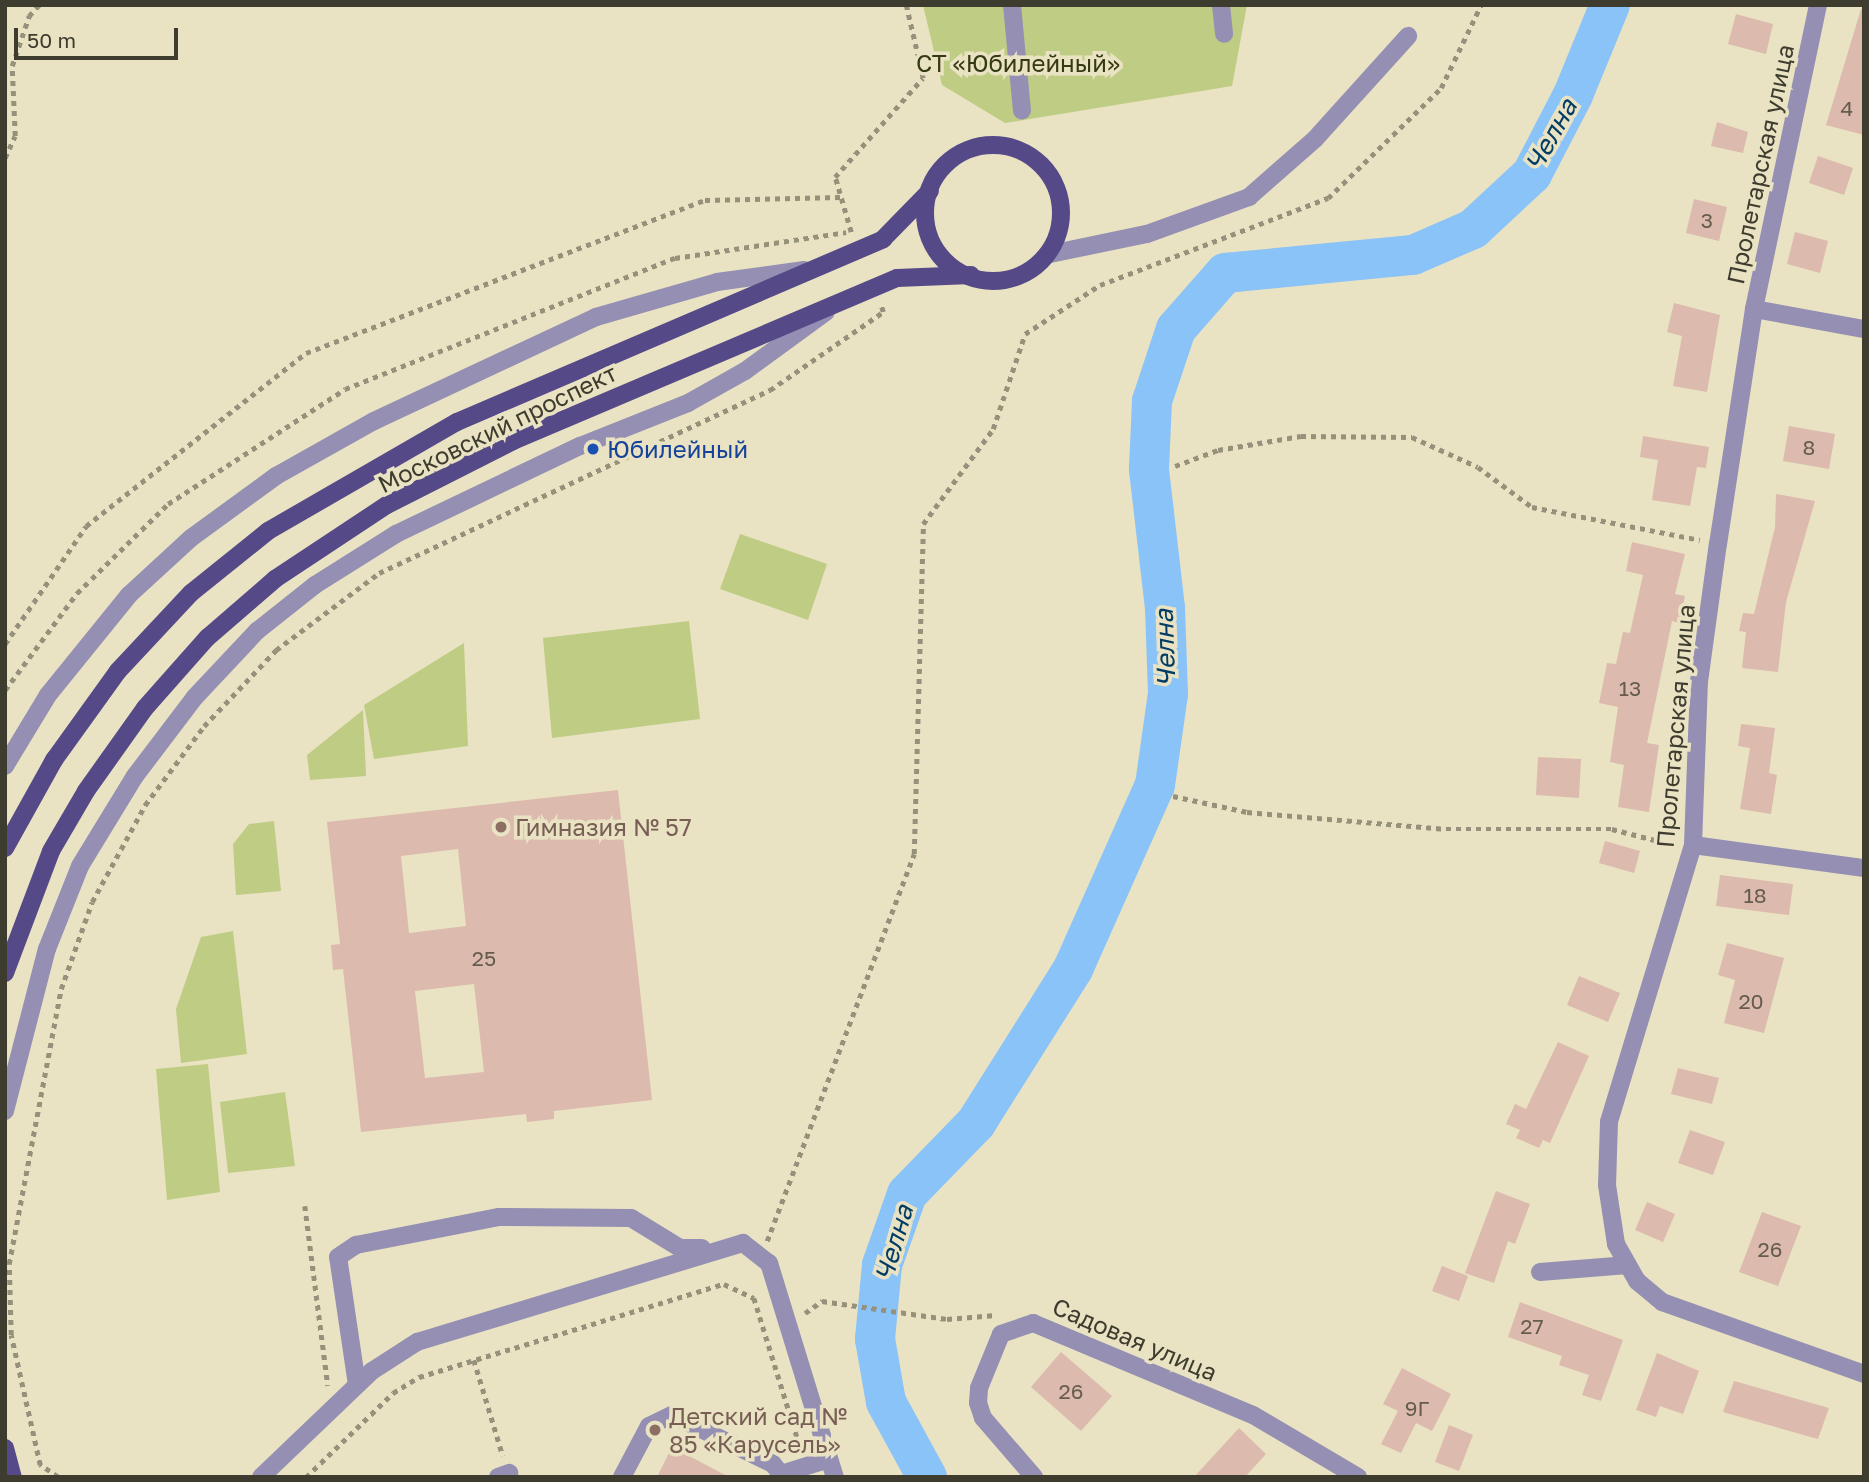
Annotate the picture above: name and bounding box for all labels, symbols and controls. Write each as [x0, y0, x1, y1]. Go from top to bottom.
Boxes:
scale bar [18, 14, 182, 58]
text: 50 m [27, 27, 76, 53]
street label: Пролетарская улица [1721, 41, 1799, 287]
park label: СТ «Юбилейный» [916, 49, 1120, 77]
water label: Челна [1518, 93, 1584, 177]
house number: 4 [1841, 95, 1853, 121]
house number: 3 [1701, 207, 1713, 233]
street label: Московский проспект [373, 358, 621, 498]
house number: 8 [1803, 434, 1815, 460]
place label: Юбилейный [607, 435, 748, 463]
marker: Юбилейный [585, 441, 601, 457]
street label: Пролетарская улица [1650, 603, 1700, 849]
water label: Челна [1148, 608, 1182, 688]
house number: 13 [1619, 675, 1641, 701]
place label: Гимназия № 57 [515, 813, 692, 841]
marker: Гимназия № 57 [493, 819, 509, 835]
house number: 18 [1744, 882, 1766, 908]
house number: 25 [472, 945, 496, 971]
house number: 20 [1738, 988, 1764, 1014]
water label: Челна [868, 1201, 920, 1285]
house number: 26 [1758, 1236, 1782, 1262]
street label: Садовая улица [1048, 1291, 1222, 1387]
house number: 27 [1520, 1313, 1544, 1339]
house number: 26 [1059, 1378, 1083, 1404]
house number: 9Г [1405, 1395, 1429, 1421]
place label: Детский сад № 85 «Карусель» [669, 1402, 847, 1458]
marker: Детский сад № 85 «Карусель» [647, 1422, 663, 1438]

